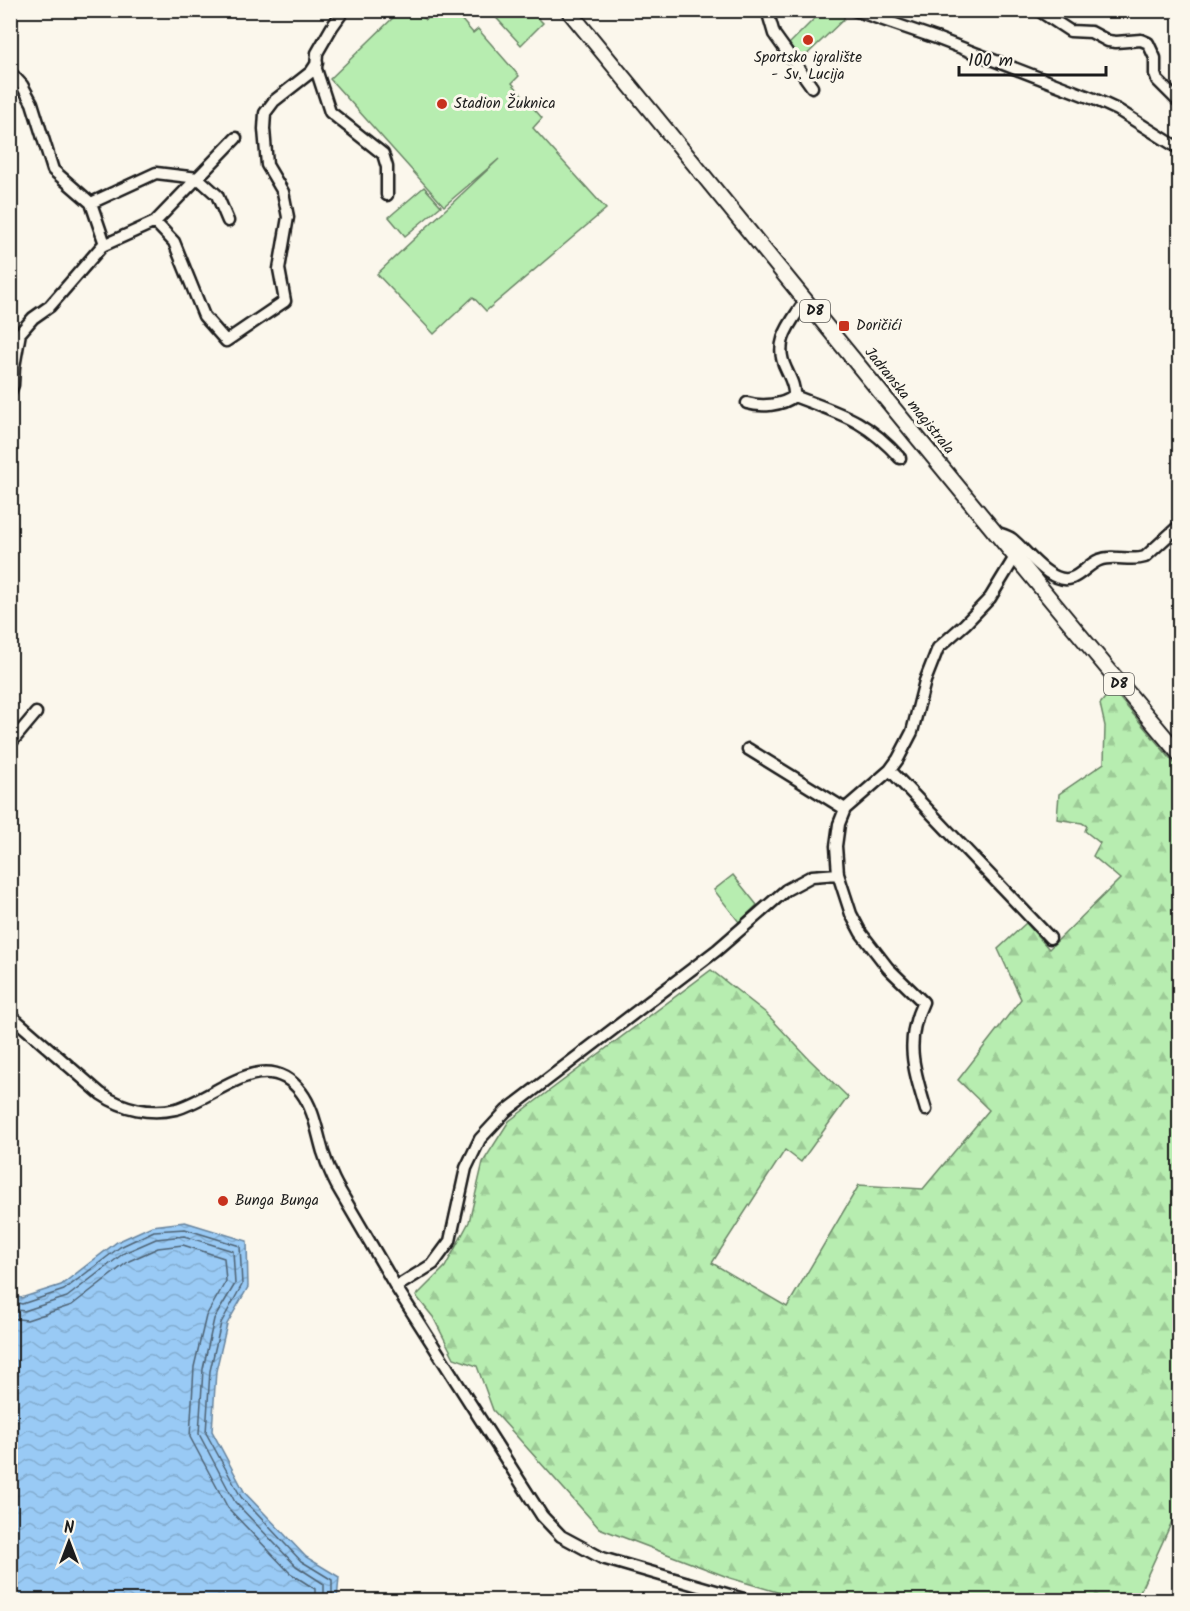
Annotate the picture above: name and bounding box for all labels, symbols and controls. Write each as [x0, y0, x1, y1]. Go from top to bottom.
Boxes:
marker: Sportsko igralište - Sv. Lucija [801, 33, 815, 47]
scale bar [959, 39, 1106, 77]
place label: Sportsko igralište - Sv. Lucija [754, 46, 862, 87]
text: 100 m [968, 47, 1013, 76]
place label: Stadion Žuknica [454, 92, 556, 116]
marker: Stadion Žuknica [435, 97, 449, 111]
road number: D8 [800, 300, 830, 322]
place label: Doričići [856, 314, 903, 338]
marker: Doričići [837, 319, 851, 333]
street label: Jadranska magistrala [858, 342, 960, 460]
road number: D8 [1104, 673, 1134, 695]
place label: Bunga Bunga [235, 1189, 319, 1213]
marker: Bunga Bunga [216, 1194, 230, 1208]
north arrow [39, 1512, 99, 1572]
text: N [64, 1516, 74, 1541]

